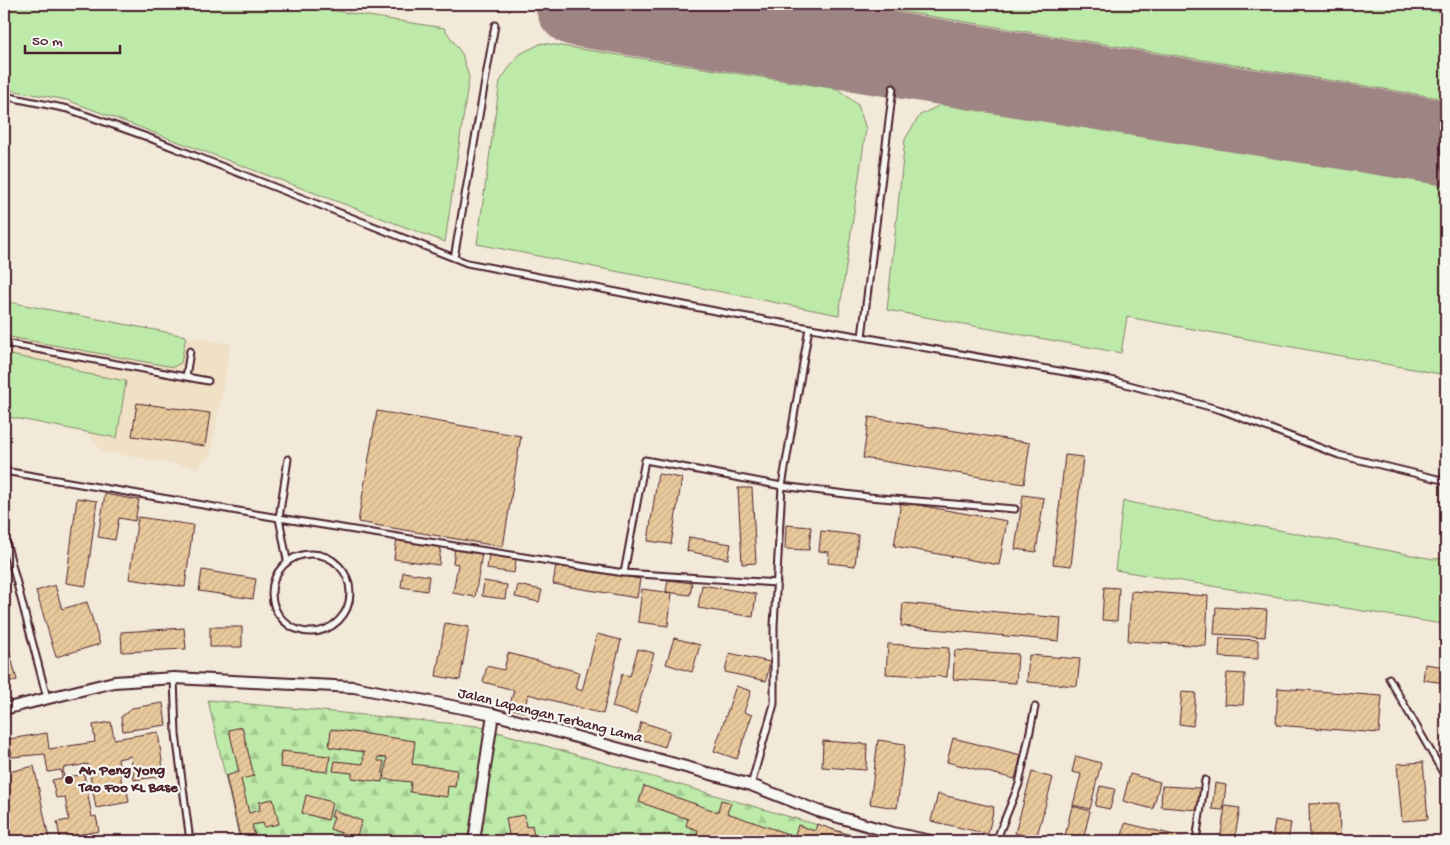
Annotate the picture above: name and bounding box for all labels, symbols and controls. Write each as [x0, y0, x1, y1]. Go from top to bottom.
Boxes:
scale bar [25, 22, 120, 54]
text: 50 m [32, 33, 63, 51]
street label: Jalan Lapangan Terbang Lama [456, 684, 645, 748]
place label: Ah Peng Yong Tao Foo KL Base [78, 762, 179, 797]
marker: Ah Peng Yong Tao Foo KL Base [63, 774, 75, 786]

